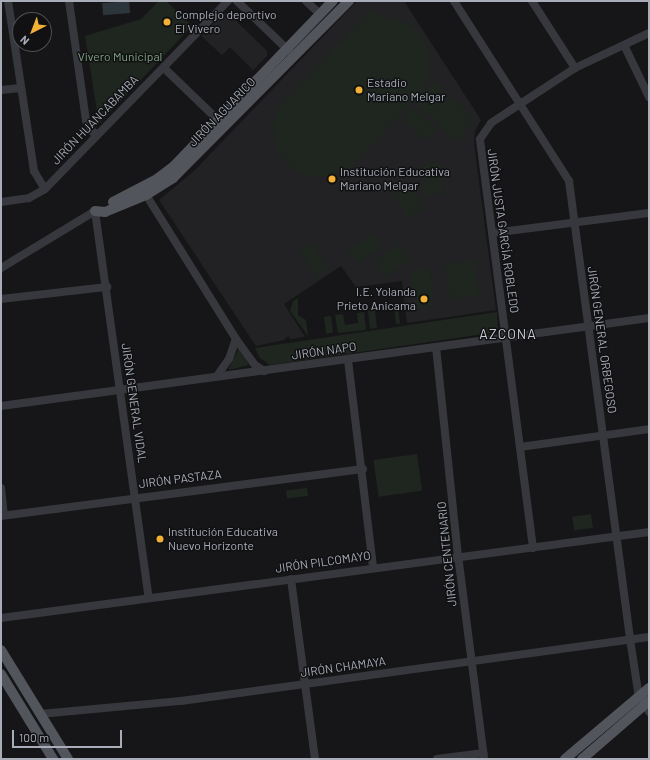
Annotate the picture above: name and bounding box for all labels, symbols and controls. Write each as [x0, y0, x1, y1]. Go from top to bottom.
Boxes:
place label: Complejo deportivo El Vivero [175, 8, 276, 36]
north arrow [12, 12, 52, 52]
marker: Complejo deportivo El Vivero [162, 17, 172, 27]
text: N [17, 33, 31, 48]
park label: Vivero Municipal [78, 50, 162, 64]
street label: JIRÓN HUANCABAMBA [49, 72, 141, 168]
street label: JIRÓN AGUARICO [186, 75, 258, 149]
place label: Estadio Mariano Melgar [367, 76, 445, 104]
marker: Estadio Mariano Melgar [354, 85, 364, 95]
street label: JIRÓN JUSTA GARCÍA ROBLEDO [484, 148, 522, 314]
place label: Institución Educativa Mariano Melgar [340, 165, 450, 193]
marker: Institución Educativa Mariano Melgar [327, 174, 337, 184]
street label: JIRÓN GENERAL ORBEGOSO [585, 266, 619, 414]
place label: I.E. Yolanda Prieto Anicama [337, 285, 416, 313]
marker: I.E. Yolanda Prieto Anicama [419, 294, 429, 304]
district label: AZCONA [479, 326, 537, 342]
street label: JIRÓN NAPO [291, 339, 357, 363]
street label: JIRÓN GENERAL VIDAL [118, 342, 150, 464]
street label: JIRÓN PASTAZA [138, 467, 222, 491]
street label: JIRÓN CENTENARIO [434, 501, 460, 607]
place label: Institución Educativa Nuevo Horizonte [168, 525, 278, 553]
marker: Institución Educativa Nuevo Horizonte [155, 534, 165, 544]
street label: JIRÓN PILCOMAYO [274, 548, 372, 576]
street label: JIRÓN CHAMAYA [299, 654, 387, 680]
scale bar [14, 722, 124, 748]
text: 100 m [19, 730, 49, 744]

